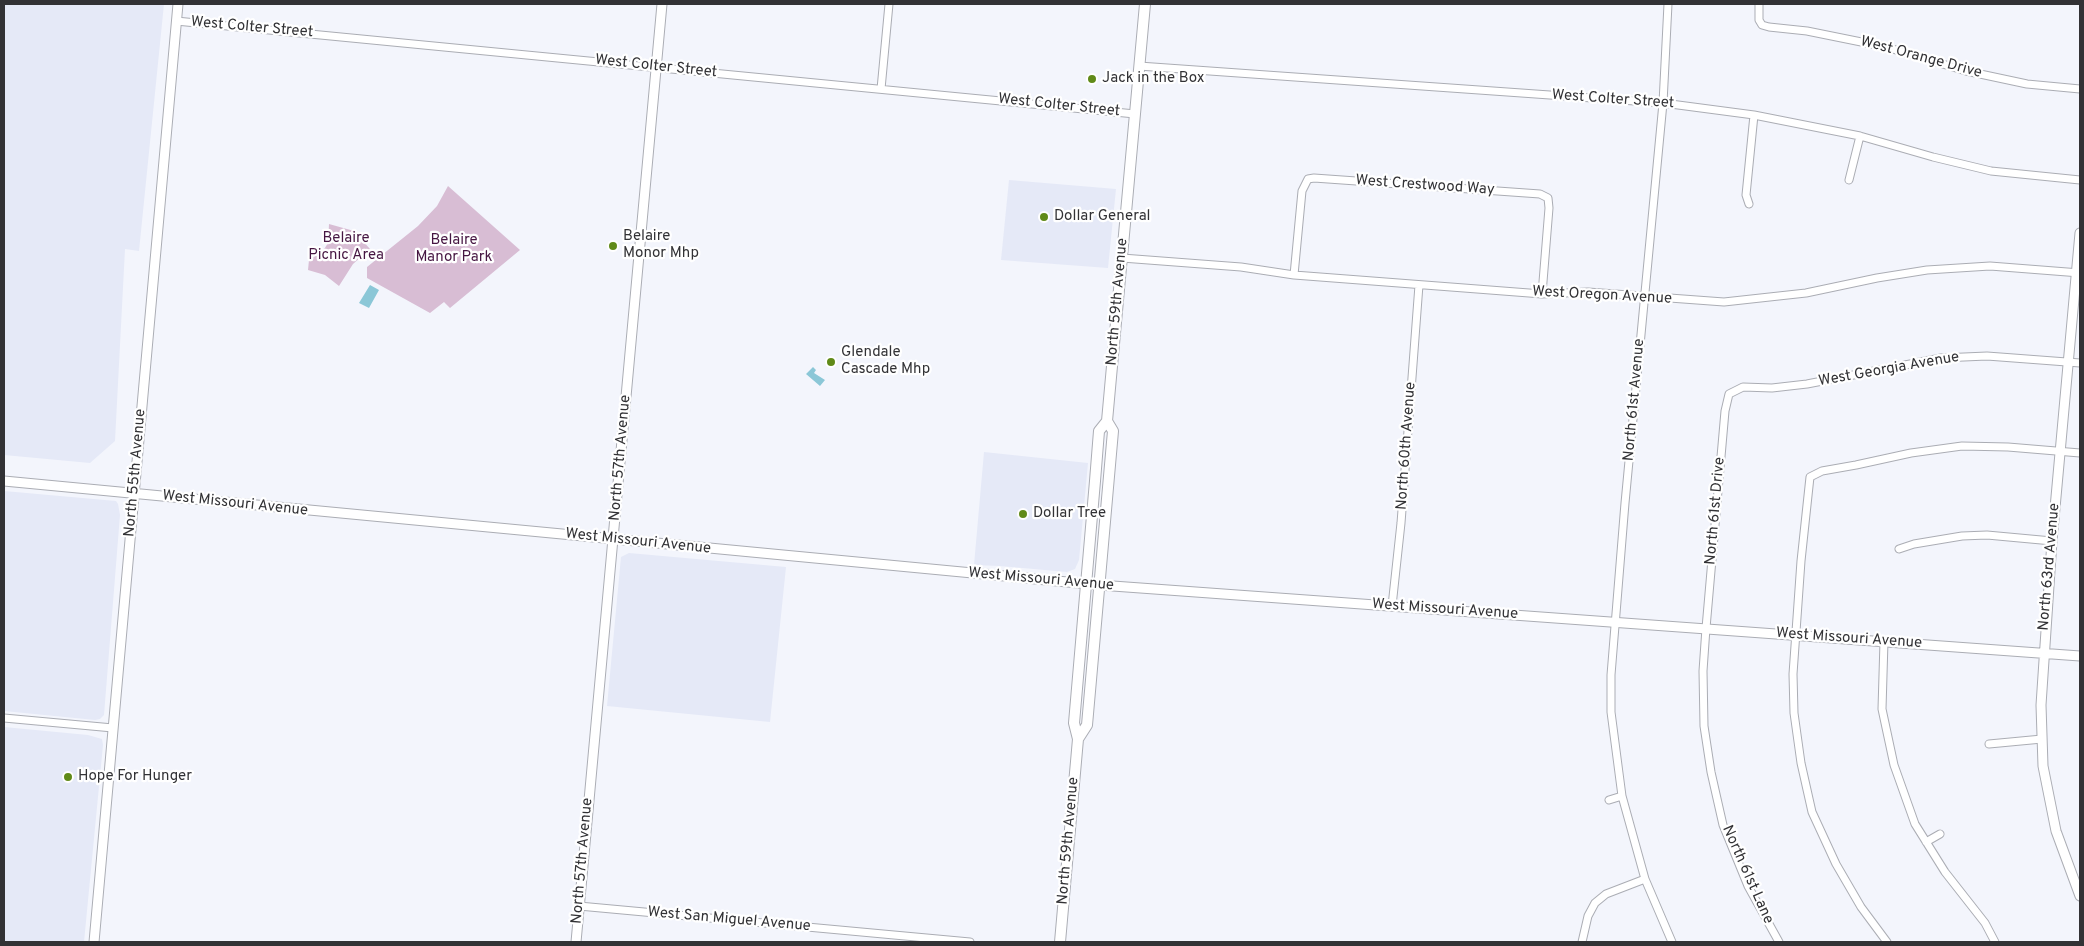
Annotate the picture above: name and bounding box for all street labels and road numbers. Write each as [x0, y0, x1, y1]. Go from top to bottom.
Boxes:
street label: West Colter Street [190, 14, 314, 42]
street label: West Orange Drive [1858, 33, 1984, 83]
street label: West Colter Street [594, 52, 718, 82]
street label: West Colter Street [1551, 87, 1675, 113]
street label: West Colter Street [997, 91, 1121, 121]
street label: West Crestwood Way [1355, 172, 1495, 200]
street label: North 59th Avenue [1103, 237, 1133, 367]
street label: West Oregon Avenue [1532, 283, 1672, 309]
street label: North 61st Avenue [1621, 338, 1649, 462]
street label: West Georgia Avenue [1817, 349, 1961, 391]
street label: North 60th Avenue [1394, 381, 1420, 511]
street label: North 57th Avenue [607, 394, 635, 522]
street label: North 55th Avenue [121, 408, 151, 538]
street label: North 61st Drive [1702, 456, 1730, 566]
street label: West Missouri Avenue [161, 487, 309, 521]
street label: North 63rd Avenue [2035, 503, 2065, 631]
street label: West Missouri Avenue [564, 525, 712, 559]
street label: West Missouri Avenue [967, 565, 1115, 595]
street label: West Missouri Avenue [1371, 596, 1519, 624]
street label: West Missouri Avenue [1775, 625, 1923, 653]
street label: North 59th Avenue [1054, 776, 1084, 906]
street label: North 57th Avenue [569, 797, 597, 925]
street label: North 61st Lane [1717, 823, 1777, 927]
street label: West San Miguel Avenue [647, 904, 811, 936]

